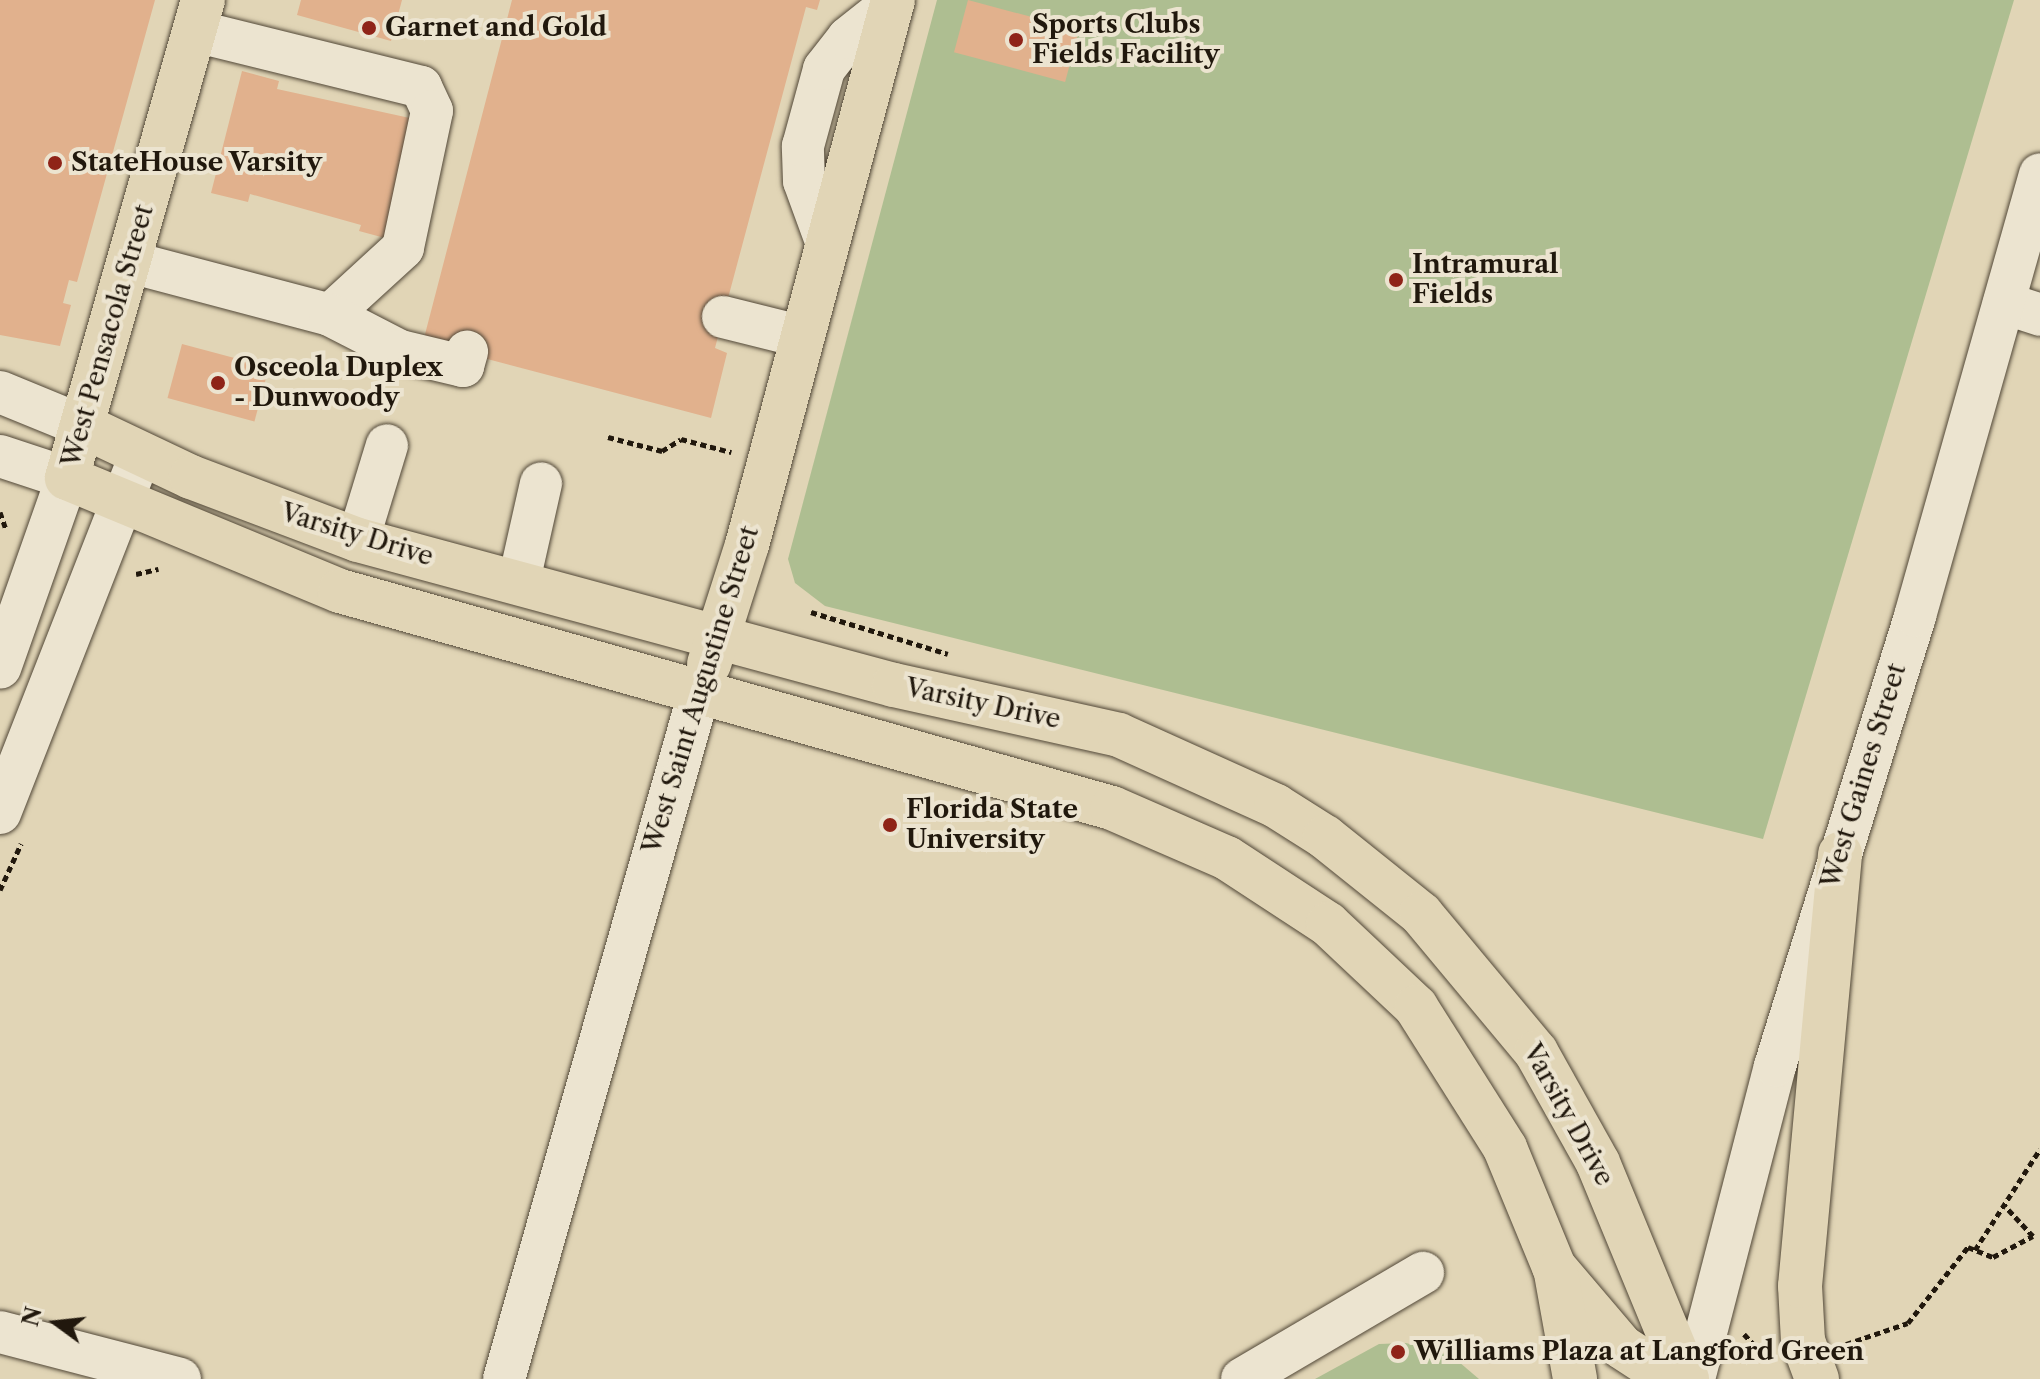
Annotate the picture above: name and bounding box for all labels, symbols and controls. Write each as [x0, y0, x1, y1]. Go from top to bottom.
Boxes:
place label: Sports Clubs Fields Facility [1032, 9, 1220, 70]
place label: Garnet and Gold [385, 12, 607, 44]
marker: Garnet and Gold [360, 19, 378, 37]
marker: Sports Clubs Fields Facility [1007, 31, 1025, 49]
place label: StateHouse Varsity [71, 147, 323, 179]
marker: StateHouse Varsity [46, 154, 64, 172]
street label: West Pensacola Street [56, 201, 160, 471]
place label: Intramural Fields [1412, 249, 1558, 310]
marker: Intramural Fields [1387, 271, 1405, 289]
place label: Osceola Duplex - Dunwoody [234, 352, 443, 414]
marker: Osceola Duplex - Dunwoody [209, 374, 227, 392]
street label: Varsity Drive [277, 497, 437, 573]
street label: West Saint Augustine Street [636, 522, 766, 858]
street label: West Gaines Street [1815, 660, 1913, 892]
street label: Varsity Drive [902, 672, 1064, 736]
place label: Florida State University [906, 794, 1078, 856]
marker: Florida State University [881, 816, 899, 834]
street label: Varsity Drive [1516, 1038, 1620, 1192]
north arrow [16, 1283, 96, 1363]
text: N [17, 1304, 48, 1329]
place label: Williams Plaza at Langford Green [1414, 1336, 1864, 1368]
marker: Williams Plaza at Langford Green [1389, 1343, 1407, 1361]

